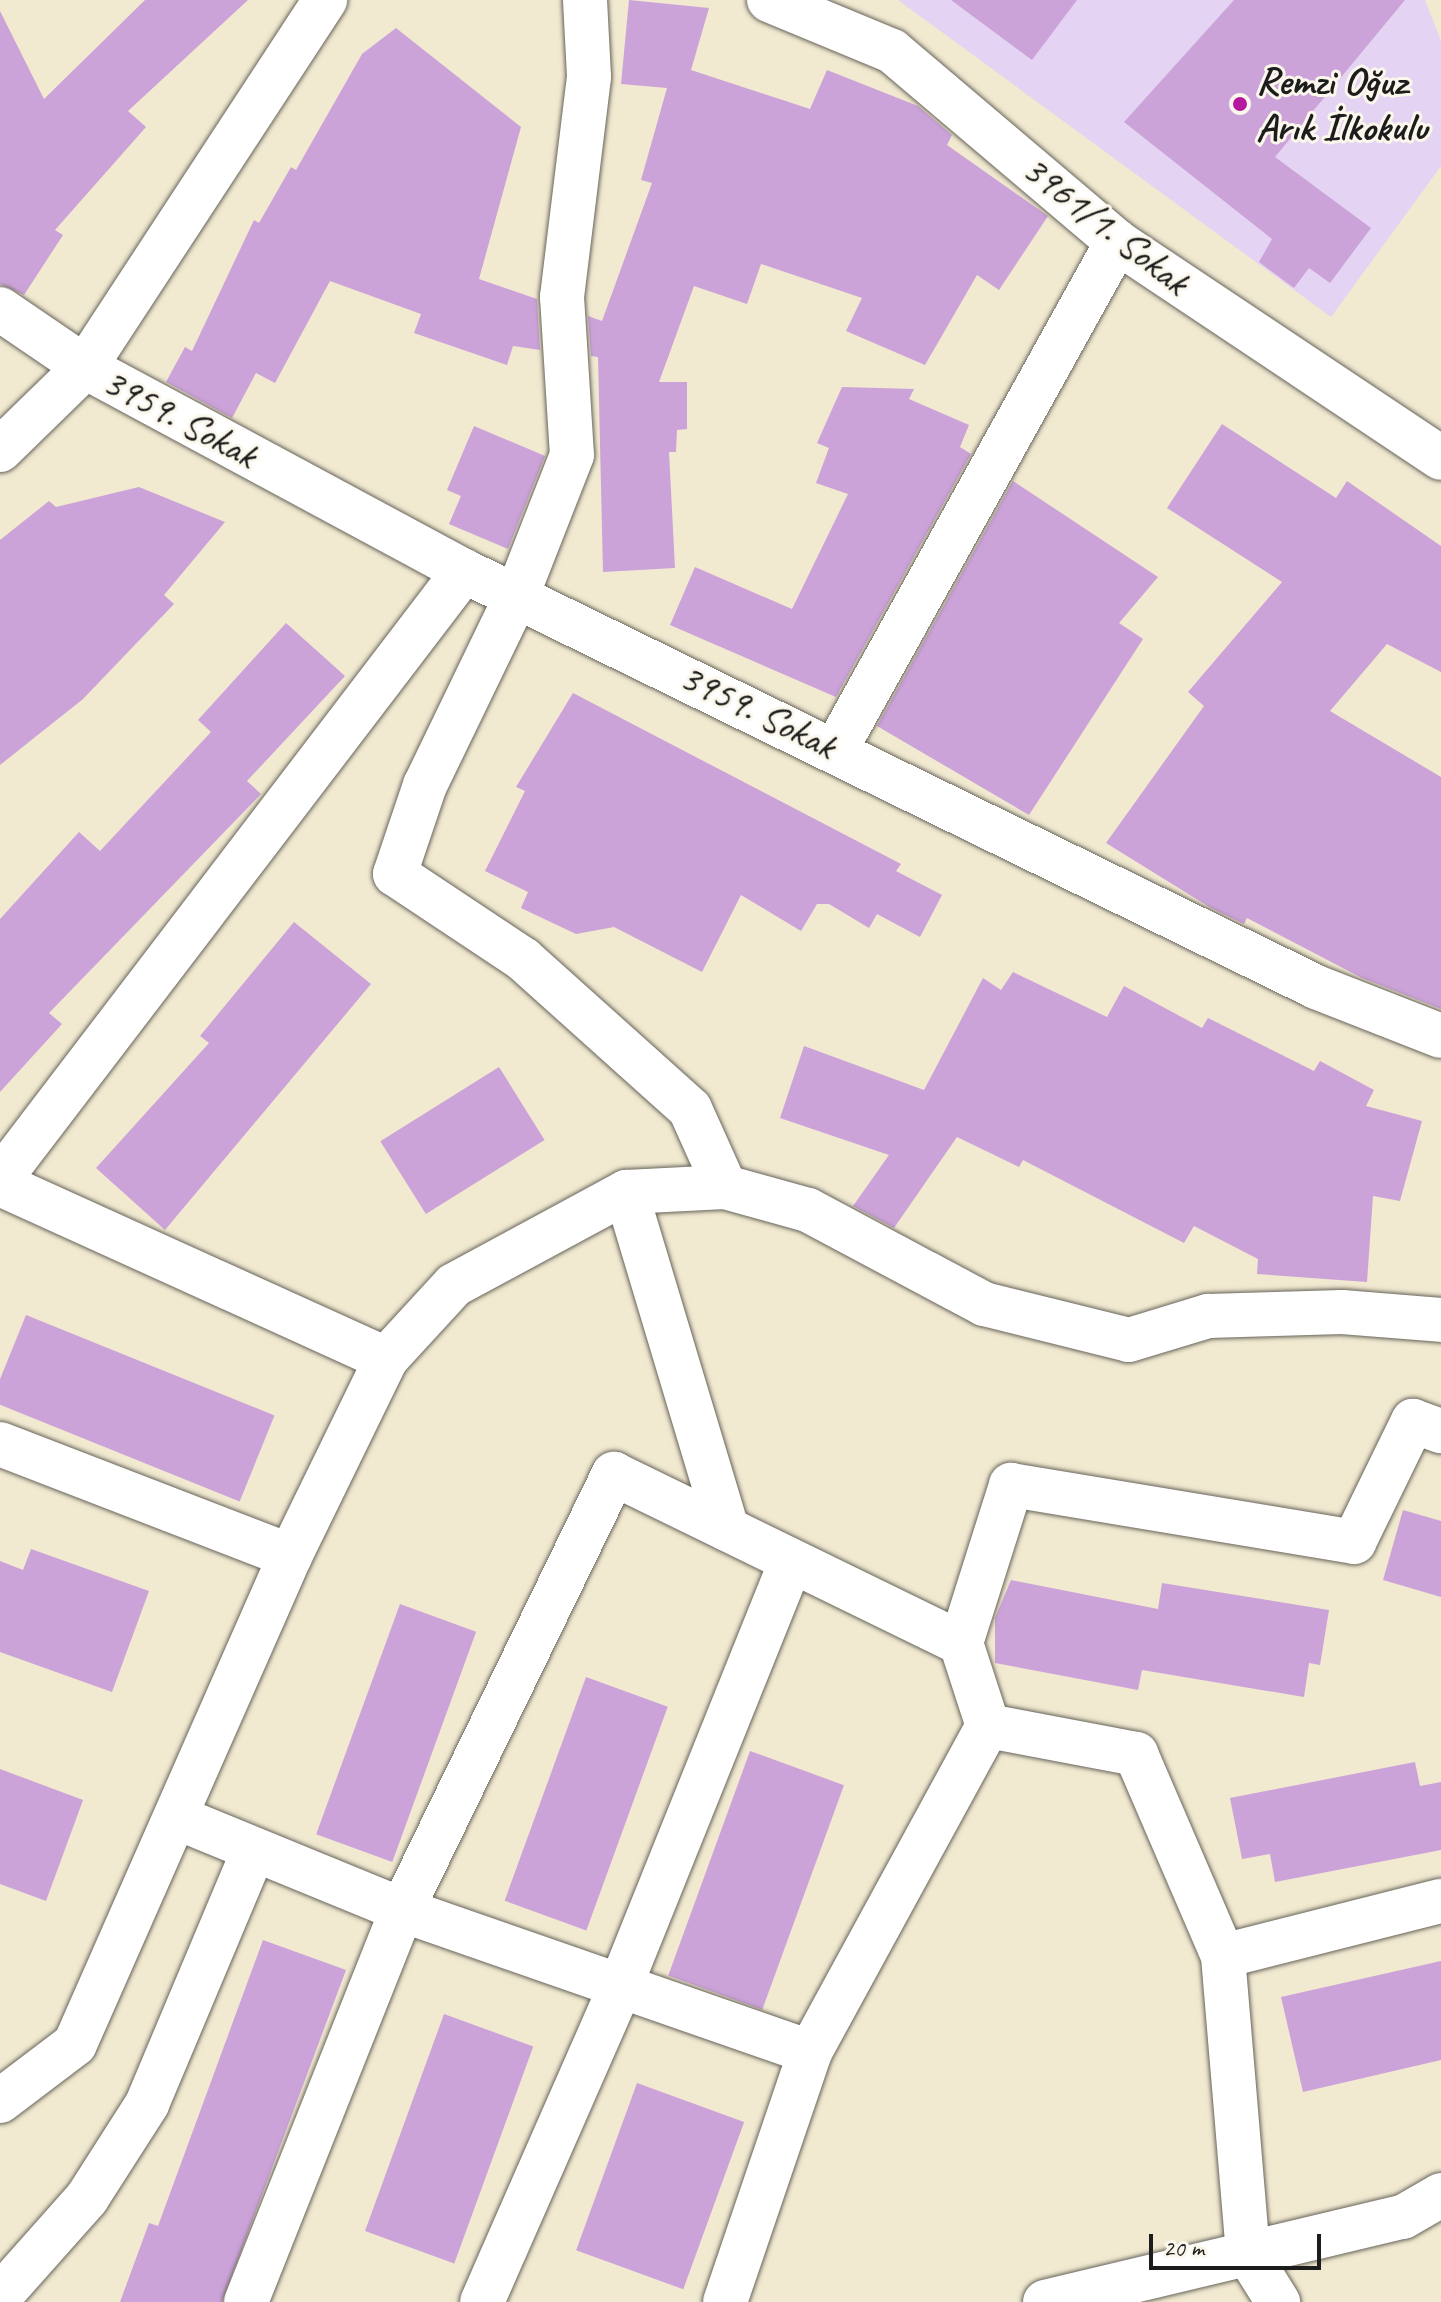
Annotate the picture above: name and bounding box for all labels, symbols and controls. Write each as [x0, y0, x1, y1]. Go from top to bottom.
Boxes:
place label: Remzi Oğuz Arık İlkokulu [1256, 57, 1427, 151]
marker: Remzi Oğuz Arık İlkokulu [1231, 95, 1249, 113]
street label: 3961/1. Sokak [1013, 145, 1199, 305]
street label: 3959. Sokak [95, 357, 265, 479]
street label: 3959. Sokak [672, 653, 844, 769]
scale bar [1153, 2218, 1325, 2268]
text: 20 m [1163, 2233, 1204, 2263]

